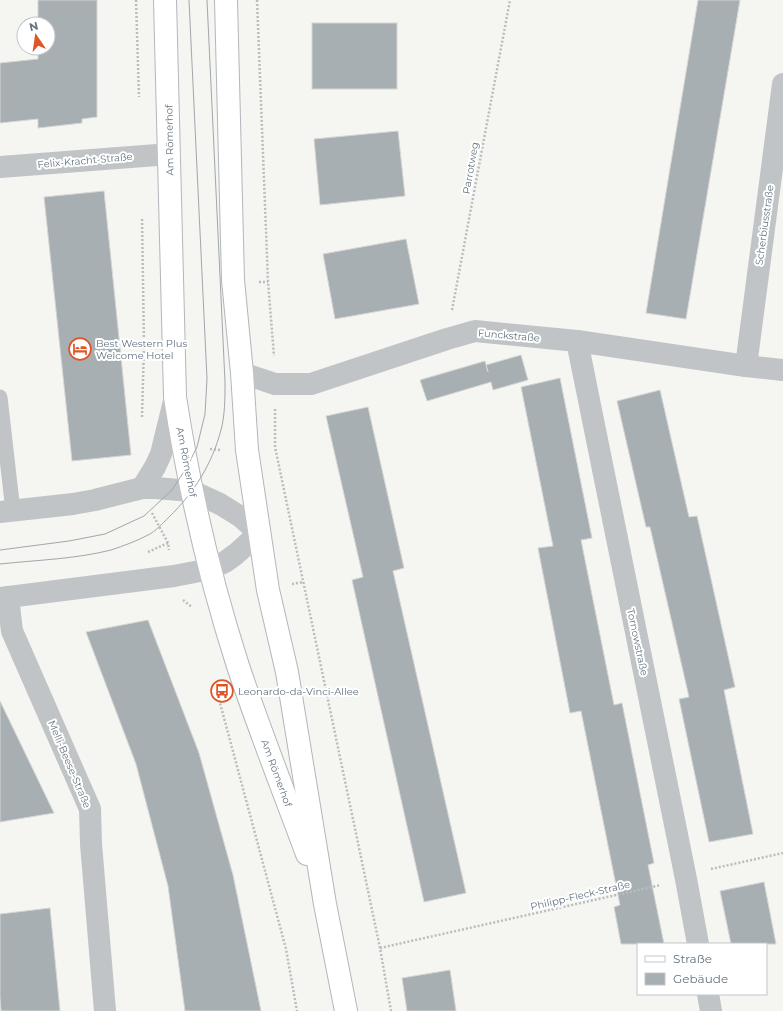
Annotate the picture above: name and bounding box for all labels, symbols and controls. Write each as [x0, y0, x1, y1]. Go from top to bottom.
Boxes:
north arrow [16, 16, 56, 56]
text: N [28, 18, 40, 34]
street label: Am Römerhof [162, 104, 177, 176]
street label: Parrotweg [460, 141, 481, 195]
street label: Felix-Kracht-Straße [37, 150, 133, 171]
street label: Scherbiusstraße [752, 184, 777, 266]
street label: Funckstraße [477, 326, 540, 345]
hotel icon: Best Western Plus Welcome Hotel [67, 336, 93, 362]
place label: Best Western Plus Welcome Hotel [96, 337, 187, 362]
street label: Am Römerhof [173, 426, 200, 499]
street label: Tornowstraße [624, 607, 651, 677]
bus stop icon: Leonardo-da-Vinci-Allee [209, 678, 235, 704]
place label: Leonardo-da-Vinci-Allee [238, 685, 359, 698]
street label: Melli-Beese-Straße [45, 718, 94, 810]
street label: Am Römerhof [258, 738, 295, 809]
street label: Philipp-Fleck-Straße [529, 878, 631, 913]
legend [637, 943, 767, 995]
text: Straße [673, 951, 712, 966]
text: Gebäude [673, 971, 728, 986]

